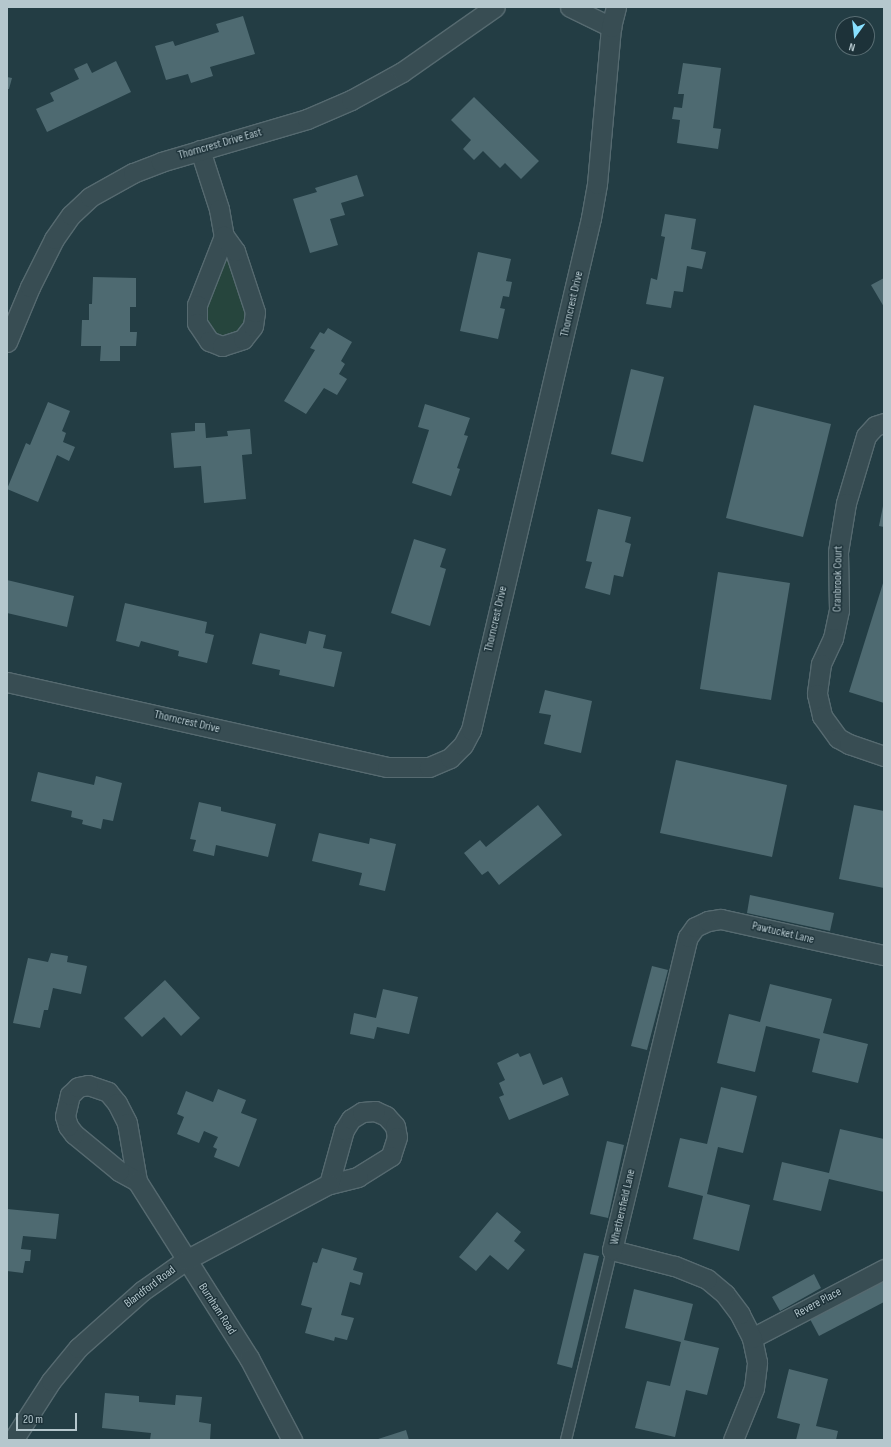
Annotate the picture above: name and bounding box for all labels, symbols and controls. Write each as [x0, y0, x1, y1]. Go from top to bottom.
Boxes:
north arrow [835, 16, 875, 56]
text: N [848, 40, 857, 54]
street label: Thorncrest Drive East [177, 125, 263, 163]
street label: Thorncrest Drive [557, 270, 587, 338]
street label: Cranbrook Court [830, 546, 846, 612]
street label: Thorncrest Drive [481, 585, 511, 653]
street label: Thorncrest Drive [153, 707, 221, 737]
street label: Pawtucket Lane [750, 919, 816, 947]
street label: Whethersfield Lane [607, 1168, 639, 1246]
street label: Blandford Road [121, 1263, 179, 1311]
street label: Burnham Road [195, 1281, 239, 1337]
street label: Revere Place [792, 1285, 844, 1321]
scale bar [18, 1405, 79, 1431]
text: 20 m [23, 1412, 43, 1427]

